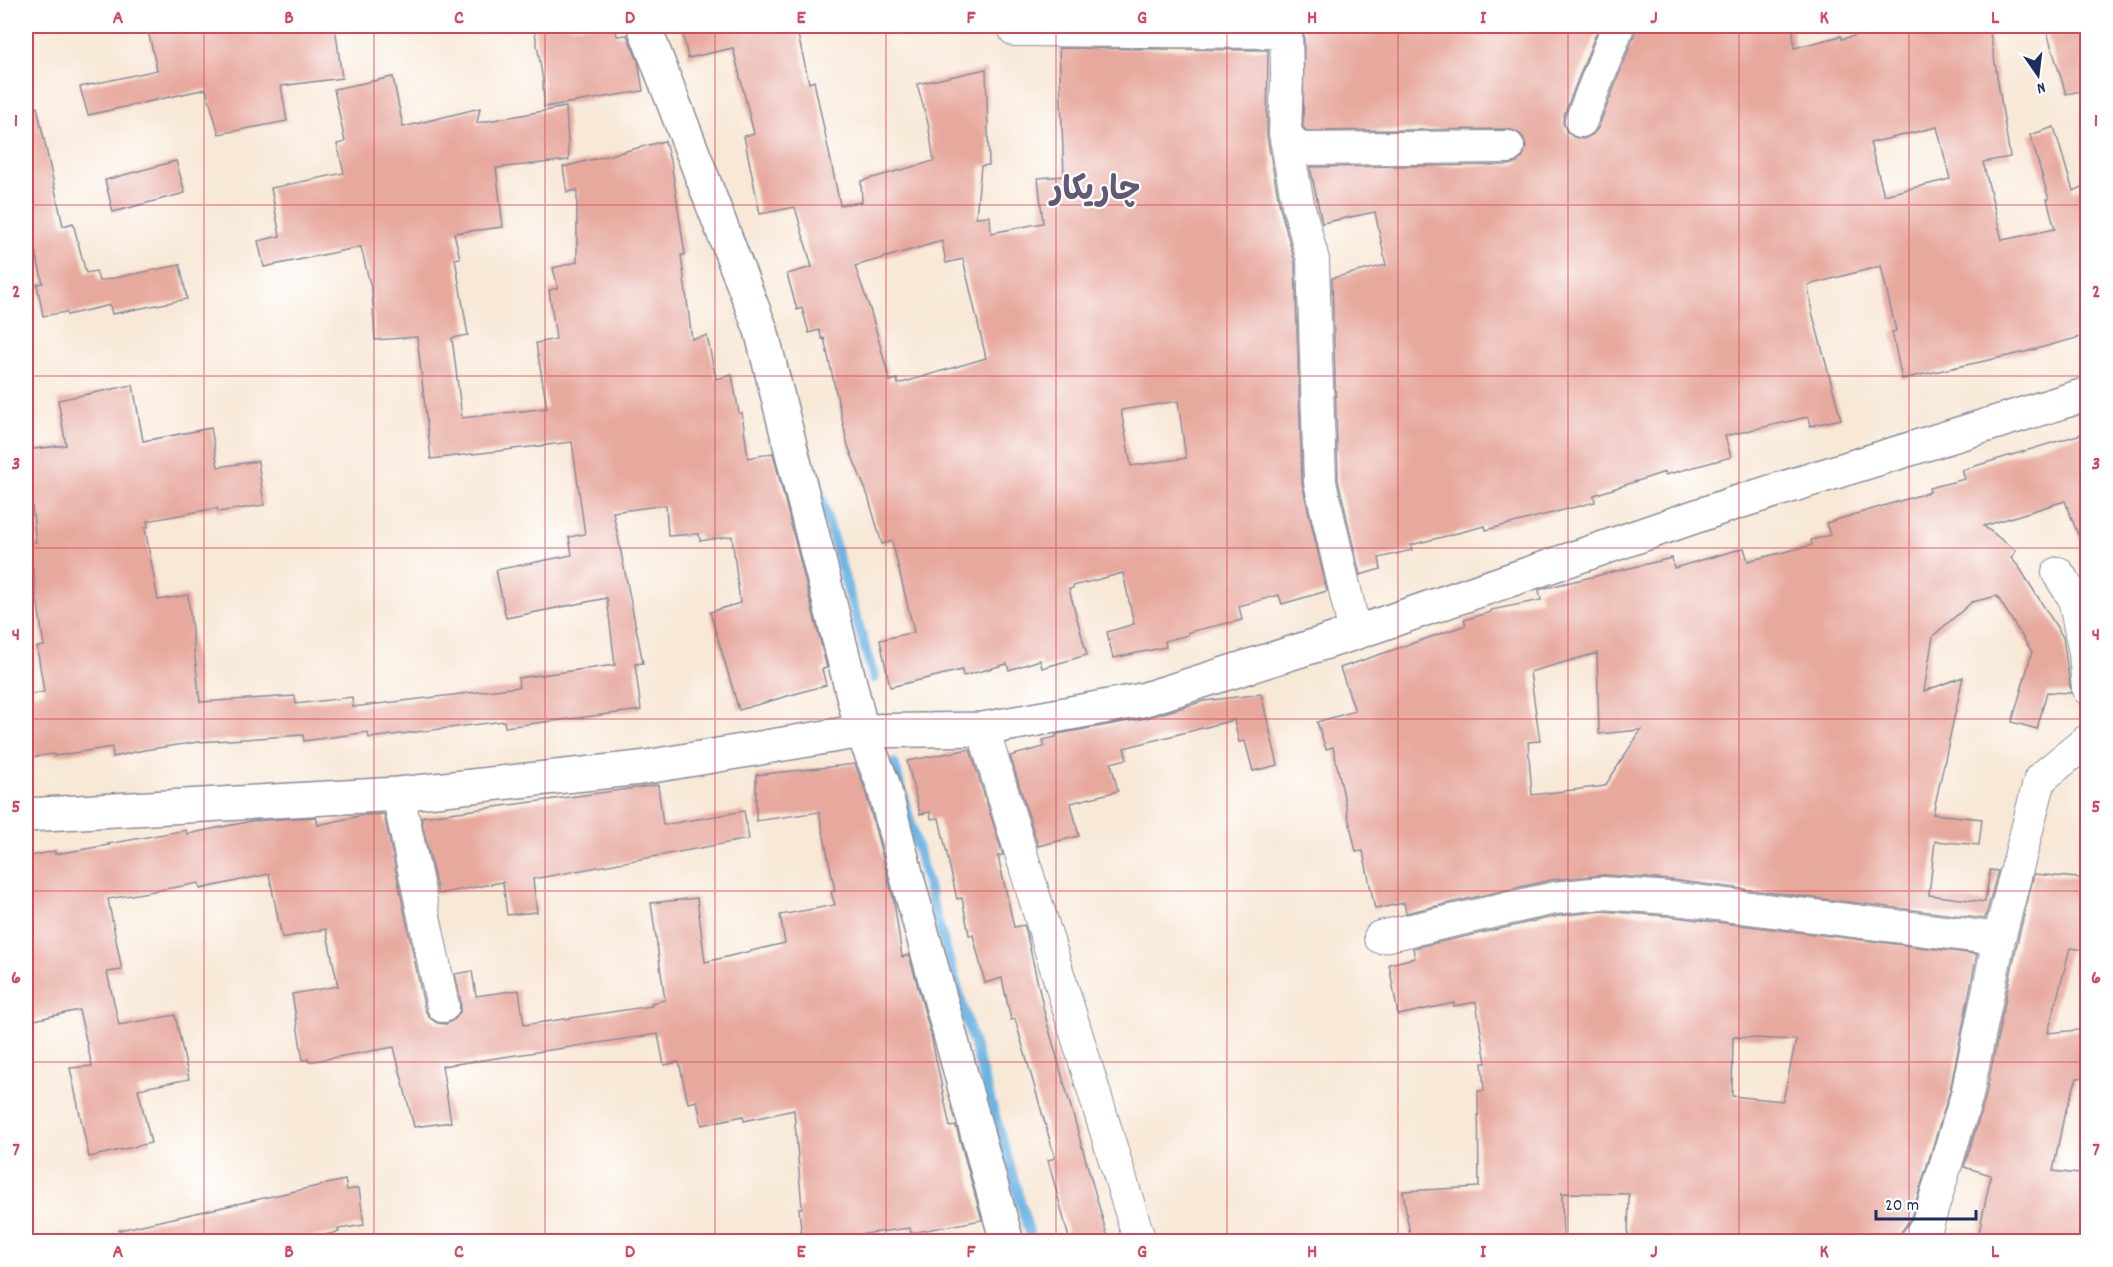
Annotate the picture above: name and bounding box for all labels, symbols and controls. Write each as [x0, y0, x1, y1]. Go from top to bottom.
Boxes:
text: A [113, 5, 124, 33]
text: B [284, 5, 294, 33]
text: C [454, 5, 464, 33]
text: D [625, 5, 636, 33]
text: E [796, 5, 806, 33]
text: F [967, 5, 977, 33]
text: G [1137, 5, 1147, 33]
text: H [1307, 5, 1317, 33]
text: I [1480, 5, 1487, 33]
text: J [1650, 5, 1658, 33]
text: K [1819, 5, 1829, 33]
text: L [1991, 5, 2000, 33]
north arrow [2008, 45, 2068, 105]
text: N [2034, 75, 2048, 99]
text: 1 [14, 108, 18, 136]
text: 1 [2094, 108, 2098, 136]
district label: چاریکار [1048, 169, 1140, 216]
text: 2 [12, 279, 20, 307]
text: 2 [2092, 279, 2100, 307]
text: 3 [12, 451, 20, 479]
text: 3 [2092, 451, 2100, 479]
text: 4 [12, 622, 20, 650]
text: 4 [2092, 622, 2100, 650]
text: 5 [11, 794, 21, 822]
text: 5 [2091, 794, 2101, 822]
text: 6 [11, 965, 21, 993]
text: 6 [2091, 965, 2101, 993]
text: 7 [12, 1137, 20, 1165]
text: 7 [2092, 1137, 2100, 1165]
scale bar [1876, 1183, 1976, 1221]
text: 20 m [1885, 1194, 1919, 1219]
text: A [113, 1239, 124, 1267]
text: B [284, 1239, 294, 1267]
text: C [454, 1239, 464, 1267]
text: D [625, 1239, 636, 1267]
text: E [796, 1239, 806, 1267]
text: F [967, 1239, 977, 1267]
text: G [1137, 1239, 1147, 1267]
text: H [1307, 1239, 1317, 1267]
text: I [1480, 1239, 1487, 1267]
text: J [1650, 1239, 1658, 1267]
text: K [1819, 1239, 1829, 1267]
text: L [1991, 1239, 2000, 1267]

